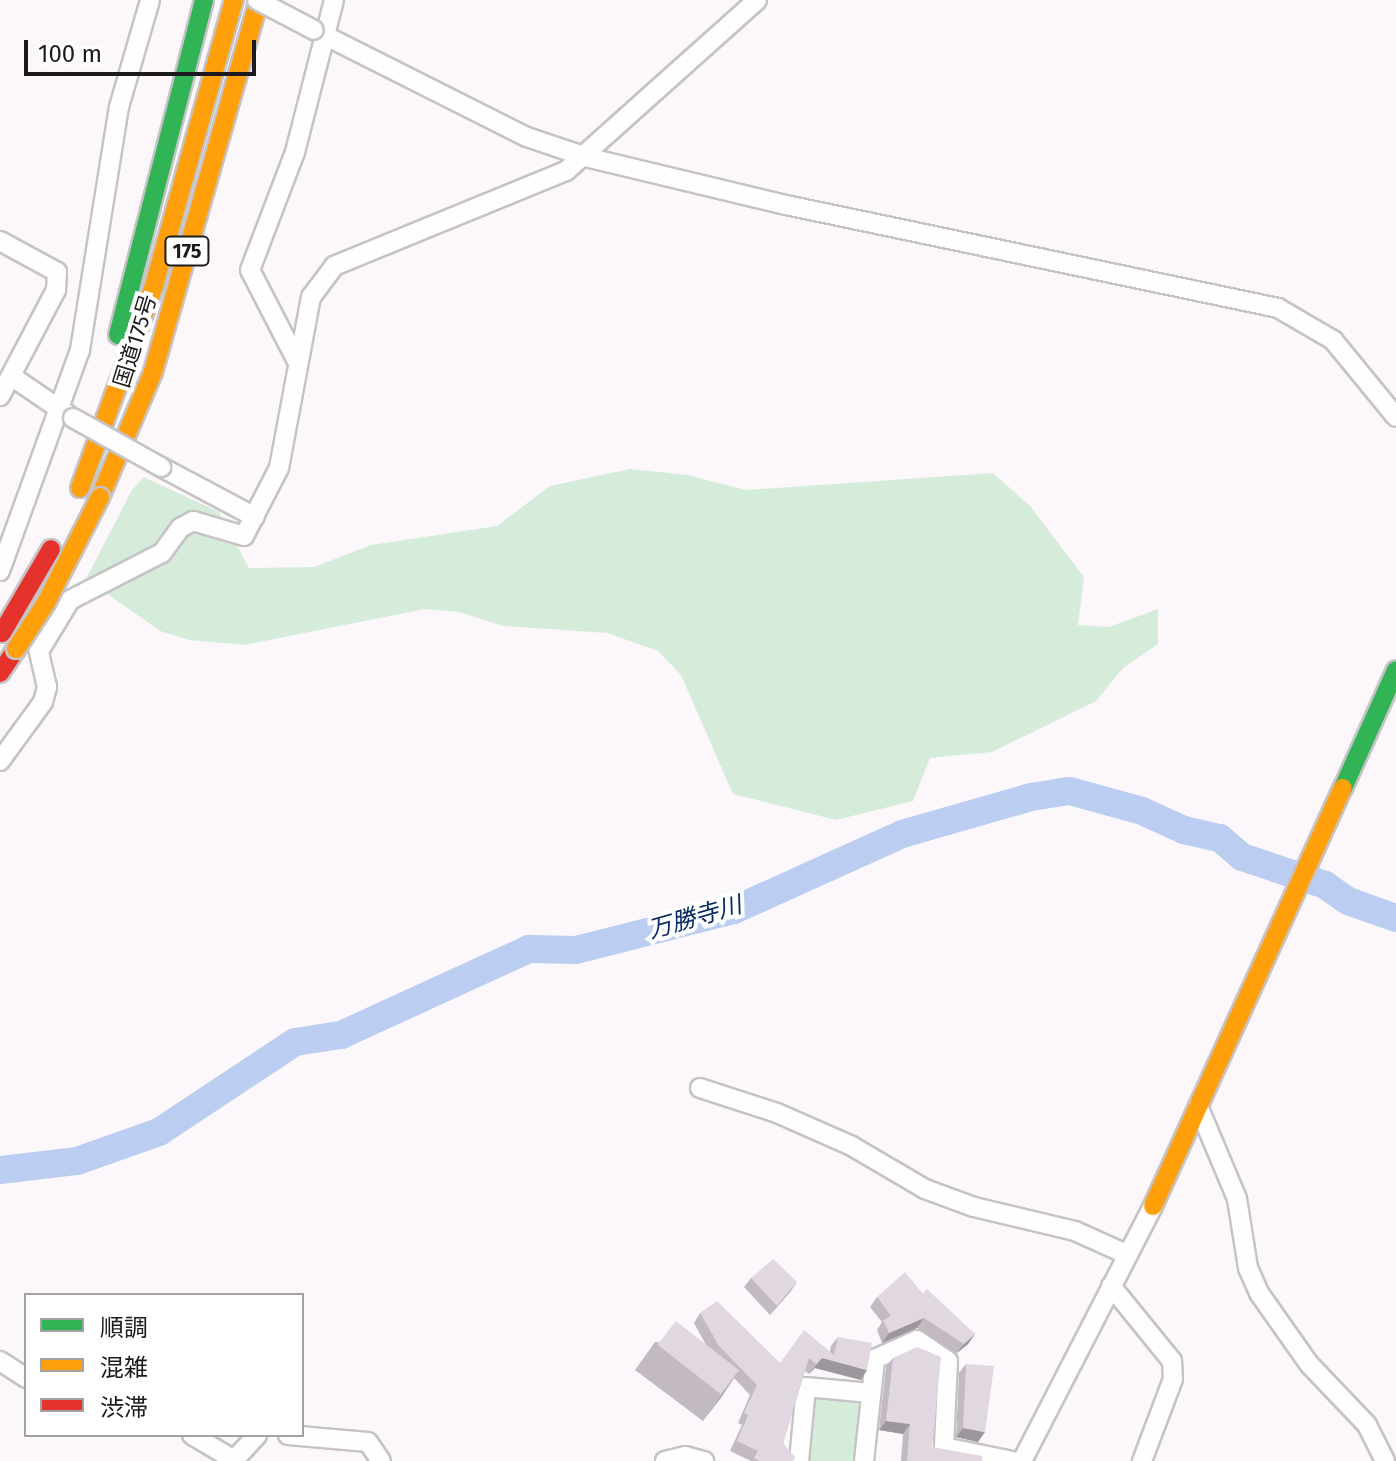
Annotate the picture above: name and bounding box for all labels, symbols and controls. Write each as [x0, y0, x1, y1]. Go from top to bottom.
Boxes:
scale bar [28, 24, 260, 74]
text: 100 m [38, 40, 102, 68]
road number: 175 [163, 235, 211, 267]
street label: 国道175号 [108, 291, 162, 391]
water label: 万勝寺川 [645, 891, 745, 945]
legend [24, 1293, 304, 1437]
text: 順調 [100, 1314, 148, 1342]
text: 混雑 [100, 1354, 148, 1382]
text: 渋滞 [100, 1394, 148, 1422]

